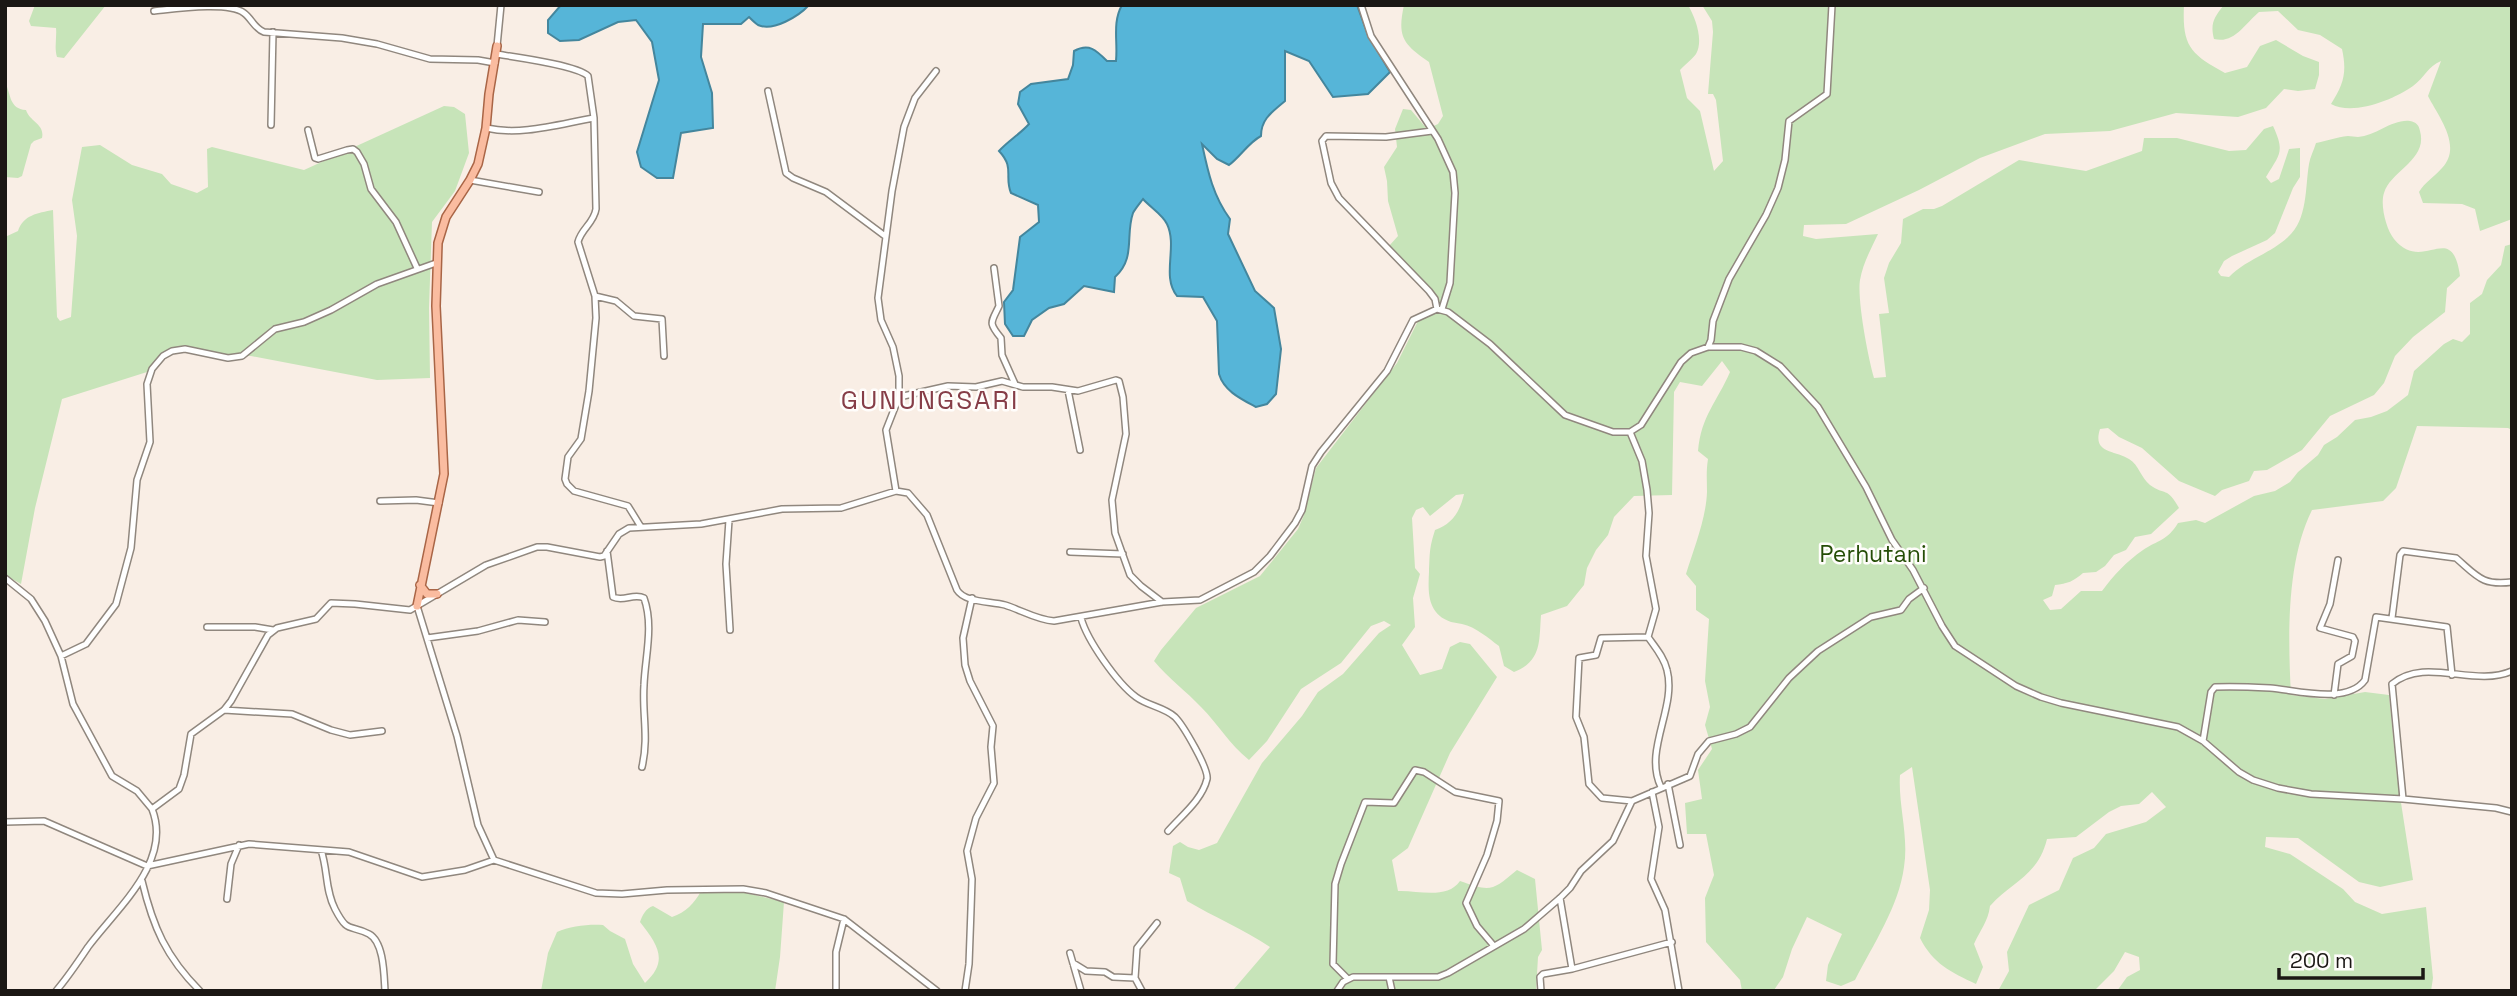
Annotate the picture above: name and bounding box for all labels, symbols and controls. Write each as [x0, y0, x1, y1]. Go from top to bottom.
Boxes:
district label: GUNUNGSARI [841, 383, 1019, 417]
park label: Perhutani [1819, 539, 1927, 569]
scale bar [2279, 936, 2422, 980]
text: 200 m [2290, 947, 2353, 974]

